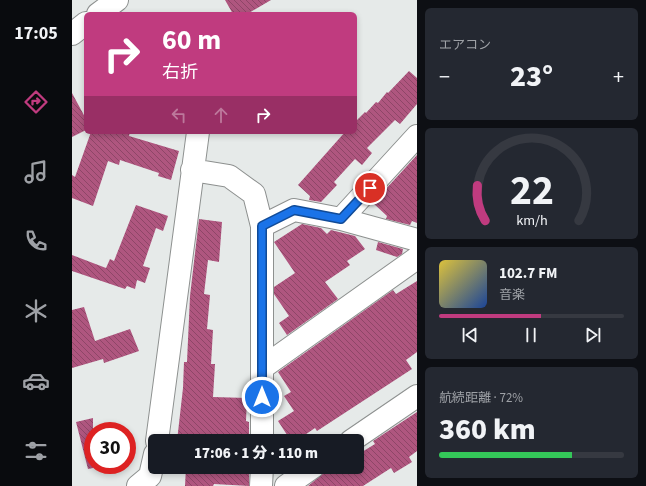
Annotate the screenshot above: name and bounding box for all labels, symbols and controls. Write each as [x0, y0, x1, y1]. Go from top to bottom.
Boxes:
text: 60 m [162, 20, 221, 60]
text: 17:05 [14, 21, 58, 46]
icon: right [96, 28, 148, 80]
text: エアコン [439, 36, 491, 54]
text: 23° [510, 55, 553, 98]
text: 右折 [162, 60, 198, 85]
text: − [439, 61, 450, 93]
text: + [613, 61, 624, 93]
icon: directions [22, 88, 50, 116]
icon: left [168, 104, 190, 126]
icon: ahead [210, 104, 232, 126]
icon: right [252, 104, 274, 126]
icon: music [22, 158, 50, 186]
text: 22 [510, 161, 553, 221]
pin [353, 171, 387, 205]
icon: arrive [359, 177, 381, 199]
text: km/h [516, 210, 547, 231]
icon: phone [22, 227, 50, 255]
text: 102.7 FM [499, 263, 557, 284]
text: 音楽 [499, 286, 525, 304]
icon: climate [22, 297, 50, 325]
icon: previous [459, 324, 481, 346]
icon: pause [520, 324, 542, 346]
icon: next [582, 324, 604, 346]
icon: car [22, 367, 50, 395]
position arrow [241, 376, 283, 418]
text: 航続距離 · 72% [439, 389, 523, 407]
text: 360 km [439, 408, 536, 451]
speed limit sign: 30 [84, 422, 136, 474]
icon: filters [22, 437, 50, 465]
text: 17:06 · 1 分 · 110 m [194, 443, 318, 464]

